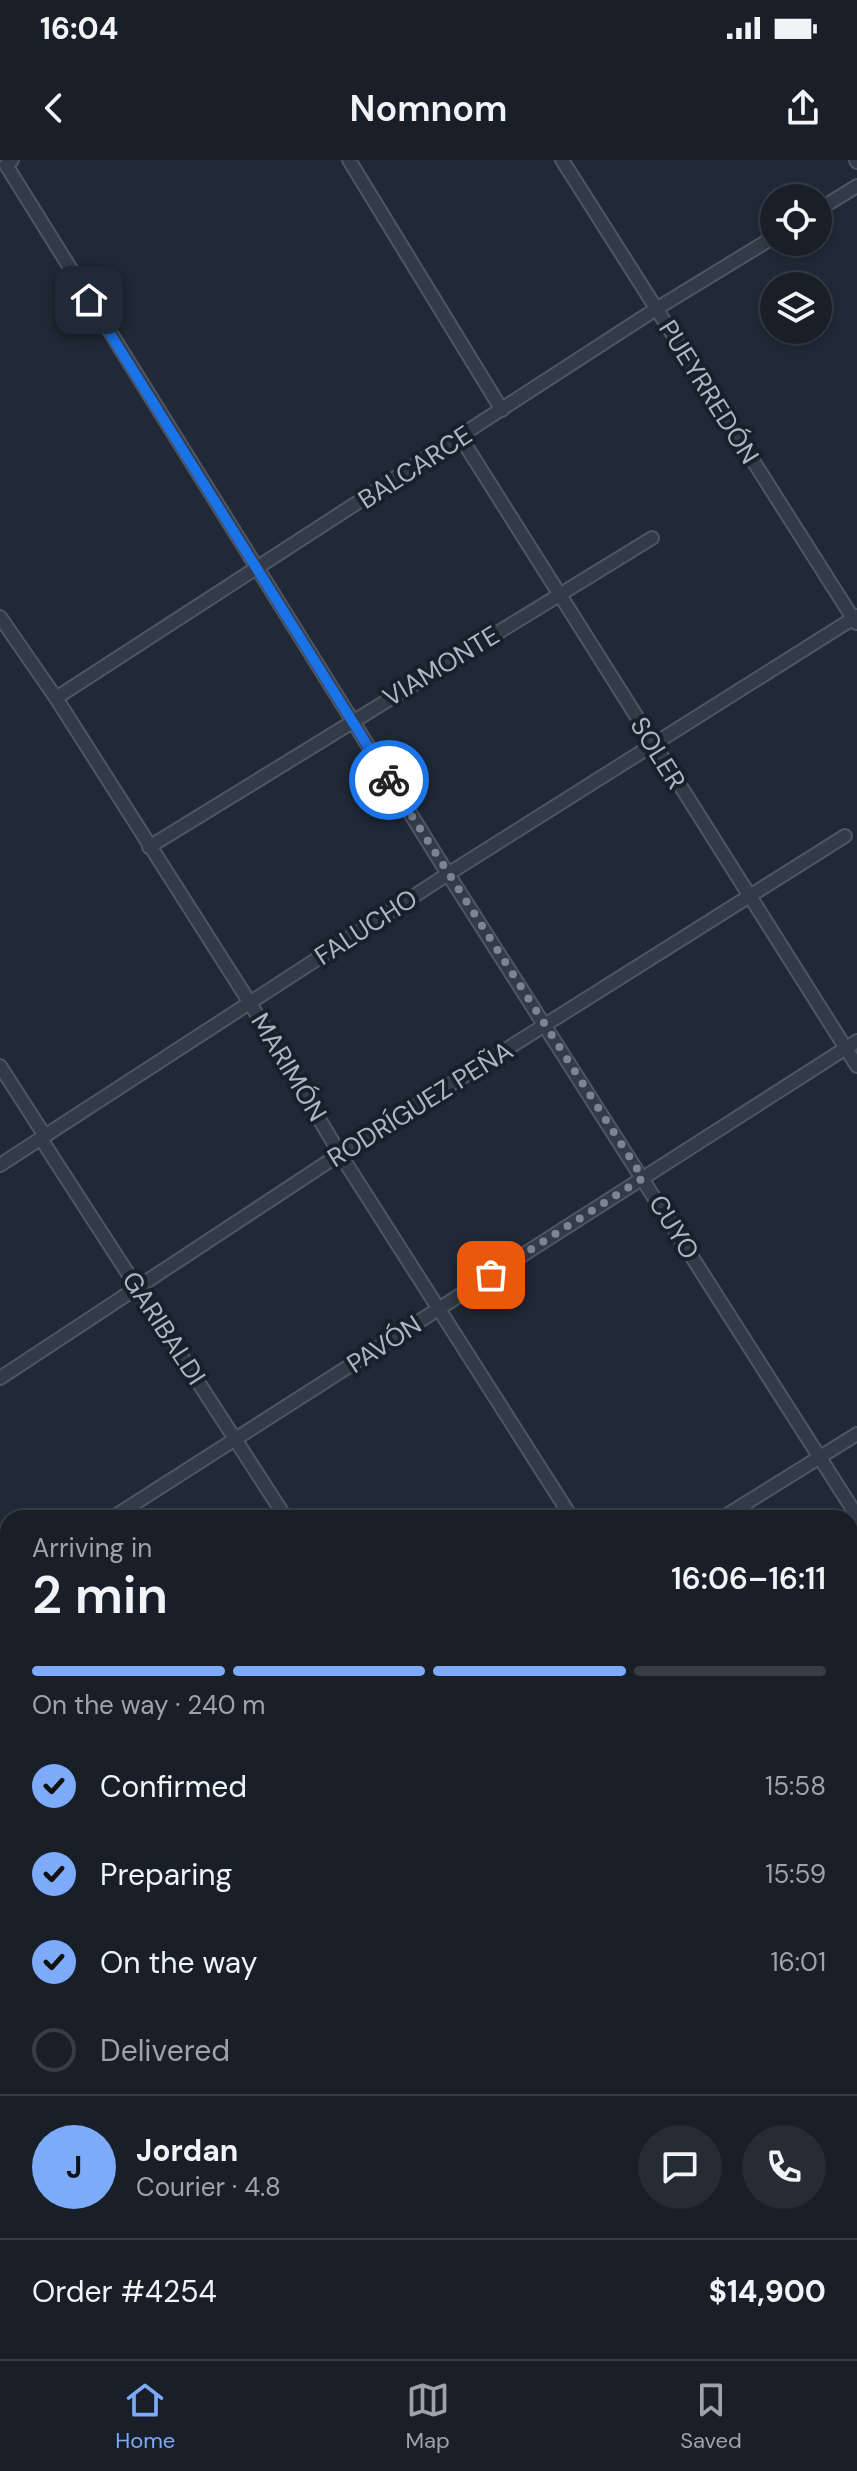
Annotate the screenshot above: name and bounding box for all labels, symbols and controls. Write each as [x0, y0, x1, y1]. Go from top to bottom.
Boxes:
text: 16:04 [40, 9, 118, 48]
text: Nomnom [350, 85, 507, 132]
icon: back [32, 86, 76, 130]
icon: share [781, 86, 825, 130]
map controls [760, 184, 832, 344]
button: locate [760, 184, 832, 256]
pin [55, 266, 123, 334]
button: layers [760, 272, 832, 344]
icon: home [67, 278, 111, 322]
street label: PUEYRREDÓN [651, 314, 767, 470]
street label: BALCARCE [352, 418, 478, 516]
street label: VIAMONTE [377, 618, 505, 714]
street label: SOLER [623, 710, 693, 796]
courier [349, 740, 429, 820]
icon: bike [367, 758, 411, 802]
street label: FALUCHO [308, 881, 424, 973]
street label: MARIMÓN [243, 1007, 335, 1127]
street label: RODRÍGUEZ PEÑA [321, 1033, 519, 1175]
street label: CUYO [641, 1188, 707, 1266]
pin [457, 1241, 525, 1309]
icon: bag [469, 1253, 513, 1297]
street label: GARIBALDI [115, 1265, 213, 1391]
street label: PAVÓN [340, 1307, 428, 1381]
text: Arriving in [32, 1531, 152, 1565]
text: 16:06–16:11 [671, 1559, 826, 1598]
text: 2 min [32, 1561, 168, 1629]
text: On the way · 240 m [32, 1688, 266, 1722]
icon: check [32, 1764, 76, 1808]
text: Confirmed [100, 1767, 247, 1806]
text: 15:58 [765, 1769, 826, 1803]
icon: check [32, 1852, 76, 1896]
text: Preparing [100, 1855, 232, 1894]
text: 15:59 [765, 1857, 826, 1891]
icon: check [32, 1940, 76, 1984]
text: On the way [100, 1943, 257, 1982]
text: 16:01 [770, 1945, 826, 1979]
text: Delivered [100, 2031, 230, 2070]
button: chat [638, 2125, 722, 2209]
button: phone [742, 2125, 826, 2209]
text: Jordan [136, 2131, 238, 2170]
text: J [66, 2148, 82, 2187]
text: Courier · 4.8 [136, 2170, 281, 2204]
text: Order #4254 [32, 2272, 217, 2311]
text: $14,900 [709, 2272, 826, 2311]
tab: Home [115, 2378, 175, 2455]
tab: Map [406, 2378, 450, 2455]
tab: Saved [680, 2378, 742, 2455]

